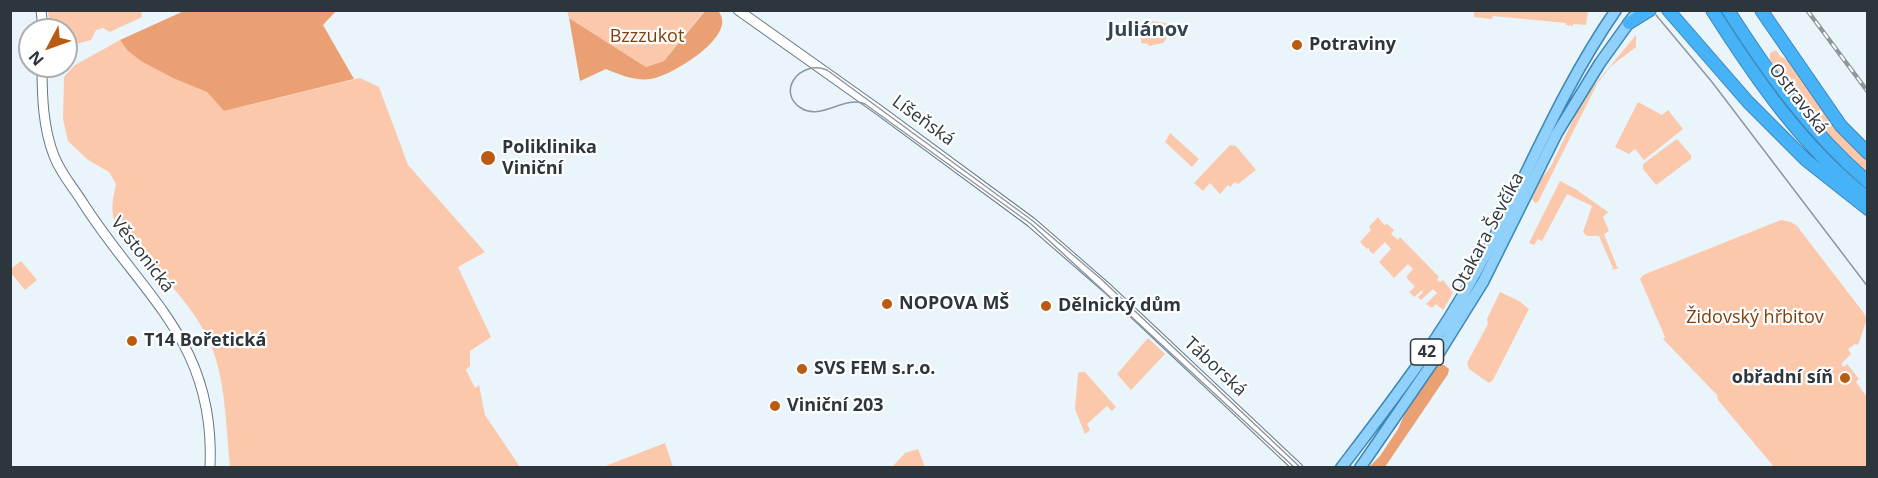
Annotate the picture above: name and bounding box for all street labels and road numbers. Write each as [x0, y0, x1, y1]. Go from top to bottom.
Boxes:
street label: Ostravská [1764, 59, 1832, 139]
street label: Líšeňská [888, 91, 958, 151]
street label: Otakara Ševčíka [1447, 169, 1529, 297]
street label: Věstonická [106, 213, 178, 297]
street label: Táborská [1179, 333, 1251, 401]
road number: 42 [1410, 339, 1444, 365]

